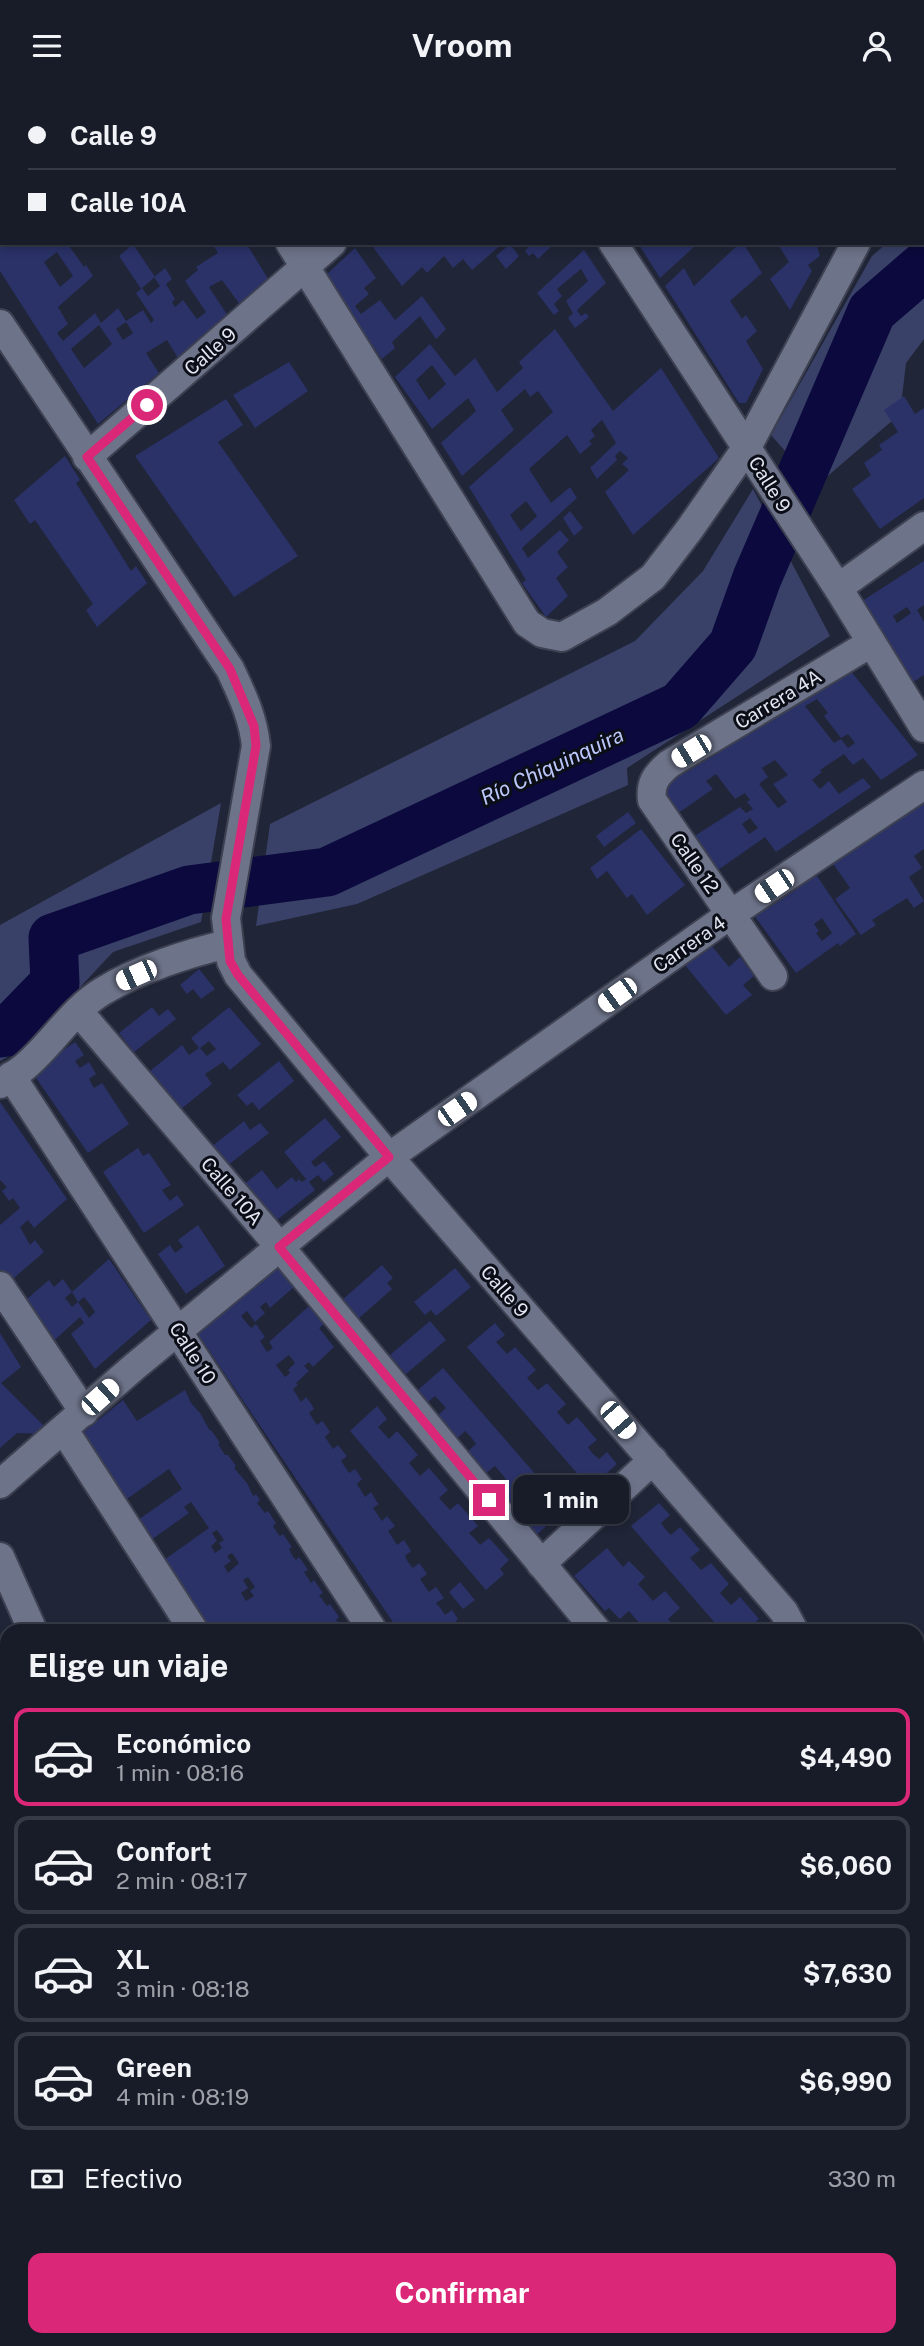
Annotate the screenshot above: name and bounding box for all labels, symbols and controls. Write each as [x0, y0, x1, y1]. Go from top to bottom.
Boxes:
icon: menu [28, 27, 66, 65]
text: Vroom [412, 27, 512, 64]
icon: person [858, 27, 896, 65]
text: Calle 9 [70, 120, 157, 151]
text: Calle 10A [70, 187, 187, 218]
street label: Calle 9 [180, 323, 240, 379]
route start [131, 389, 163, 421]
street label: Calle 9 [744, 452, 796, 516]
street label: Carrera 4A [731, 665, 825, 733]
water label: Río Chiquinquira [476, 722, 628, 810]
car [668, 731, 715, 771]
street label: Calle 12 [666, 829, 724, 897]
car [751, 866, 798, 906]
street label: Carrera 4 [649, 911, 729, 977]
car [113, 957, 160, 993]
car [594, 974, 641, 1016]
car [434, 1088, 481, 1130]
street label: Calle 10A [197, 1153, 267, 1229]
street label: Calle 9 [477, 1261, 533, 1321]
street label: Calle 10 [165, 1318, 221, 1388]
car [78, 1375, 123, 1419]
car [597, 1397, 640, 1443]
callout: 1 min [514, 1475, 629, 1525]
route end [473, 1484, 505, 1516]
text: 1 min [543, 1486, 599, 1513]
text: Elige un viaje [28, 1647, 228, 1684]
icon: car [32, 1726, 95, 1789]
text: Económico [116, 1728, 251, 1759]
text: $4,490 [799, 1742, 892, 1773]
text: 1 min · 08:16 [116, 1759, 244, 1786]
icon: car [32, 1834, 95, 1897]
text: Confort [116, 1836, 212, 1867]
text: $6,060 [799, 1850, 892, 1881]
text: 2 min · 08:17 [116, 1867, 248, 1894]
icon: car [32, 1942, 95, 2005]
text: XL [116, 1944, 150, 1975]
text: $7,630 [803, 1958, 892, 1989]
text: 3 min · 08:18 [116, 1975, 250, 2002]
icon: car [32, 2050, 95, 2113]
text: Green [116, 2052, 192, 2083]
text: $6,990 [799, 2066, 892, 2097]
text: 4 min · 08:19 [116, 2083, 249, 2110]
icon: cash [28, 2160, 66, 2198]
text: Efectivo [84, 2163, 182, 2194]
text: 330 m [828, 2165, 896, 2192]
button: Confirmar [28, 2253, 896, 2333]

